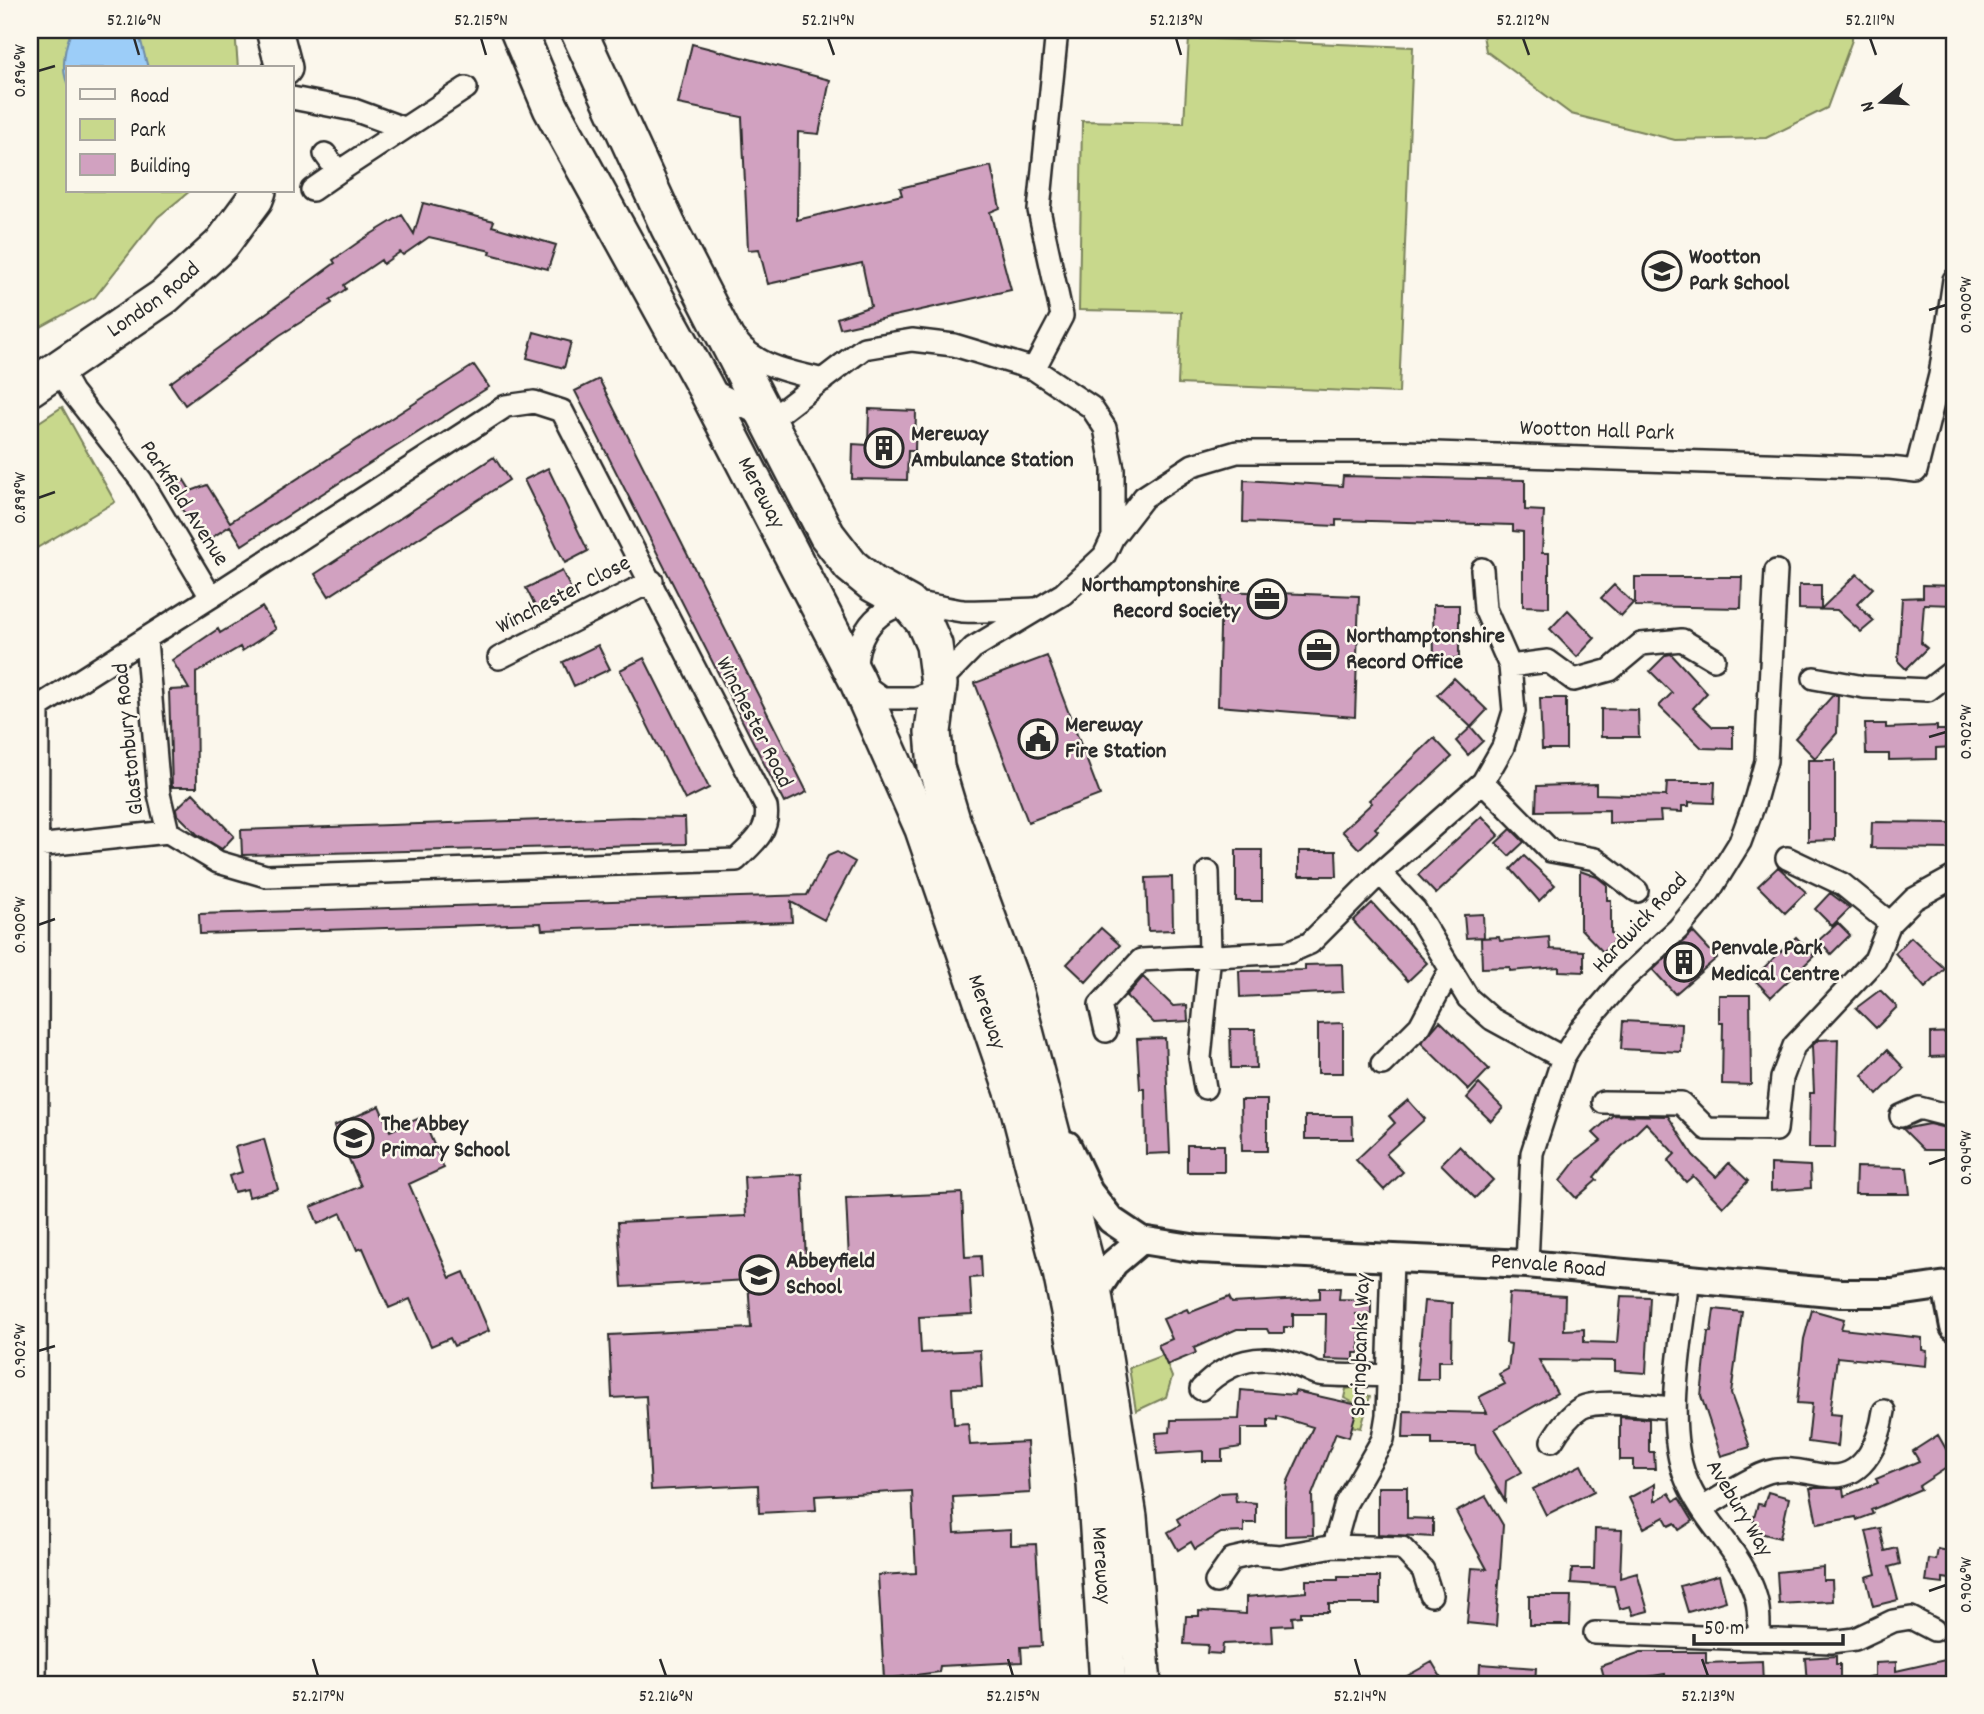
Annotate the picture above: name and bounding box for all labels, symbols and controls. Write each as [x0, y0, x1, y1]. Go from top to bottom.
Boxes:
text: 52.216°N [107, 9, 161, 34]
text: 52.215°N [454, 9, 508, 34]
text: 52.214°N [801, 9, 855, 34]
text: 52.213°N [1149, 9, 1203, 34]
text: 52.212°N [1496, 9, 1550, 34]
text: 52.211°N [1845, 9, 1895, 34]
text: 0.896°W [9, 44, 34, 98]
legend [66, 66, 294, 192]
north arrow [1848, 66, 1918, 136]
text: Road [130, 83, 169, 113]
text: N [1855, 98, 1883, 115]
text: Park [130, 117, 166, 147]
text: Building [130, 153, 190, 183]
place label: Wootton Park School [1689, 242, 1790, 301]
school or university icon: Wootton Park School [1641, 250, 1683, 292]
street label: London Road [101, 254, 208, 347]
text: 0.900°W [1955, 276, 1980, 333]
street label: Wootton Hall Park [1519, 413, 1675, 451]
place label: Mereway Ambulance Station [911, 419, 1074, 478]
building icon: Mereway Ambulance Station [863, 427, 905, 469]
street label: Parkfield Avenue [130, 434, 236, 574]
street label: Mereway [728, 451, 793, 536]
text: 0.898°W [9, 472, 34, 524]
street label: Winchester Close [491, 548, 637, 644]
place label: Northamptonshire Record Society [1081, 570, 1242, 629]
office icon: Northamptonshire Record Society [1246, 578, 1288, 620]
place label: Northamptonshire Record Office [1346, 621, 1505, 680]
office icon: Northamptonshire Record Office [1298, 629, 1340, 671]
street label: Winchester Road [706, 652, 800, 794]
street label: Glastonbury Road [106, 661, 154, 817]
text: 0.902°W [1955, 704, 1980, 759]
place label: Mereway Fire Station [1065, 710, 1167, 769]
public building icon: Mereway Fire Station [1017, 718, 1059, 760]
street label: Hardwick Road [1585, 866, 1697, 982]
text: 0.900°W [9, 896, 34, 953]
place label: Penvale Park Medical Centre [1711, 933, 1840, 992]
building icon: Penvale Park Medical Centre [1663, 941, 1705, 983]
street label: Mereway [958, 970, 1014, 1055]
place label: The Abbey Primary School [381, 1109, 510, 1168]
school or university icon: The Abbey Primary School [333, 1117, 375, 1159]
text: 0.904°W [1955, 1130, 1980, 1185]
place label: Abbeyfield School [786, 1246, 875, 1305]
street label: Penvale Road [1490, 1246, 1607, 1288]
school or university icon: Abbeyfield School [738, 1254, 780, 1296]
street label: Springbanks Way [1343, 1272, 1381, 1417]
text: 0.902°W [9, 1323, 34, 1378]
street label: Avebury Way [1696, 1454, 1780, 1565]
street label: Mereway [1081, 1526, 1119, 1606]
text: 0.906°W [1955, 1556, 1980, 1613]
scale bar [1694, 1602, 1842, 1646]
text: 50 m [1704, 1615, 1744, 1645]
text: 52.217°N [292, 1685, 344, 1710]
text: 52.216°N [639, 1685, 693, 1710]
text: 52.215°N [986, 1685, 1040, 1710]
text: 52.214°N [1333, 1685, 1387, 1710]
text: 52.213°N [1681, 1685, 1735, 1710]

